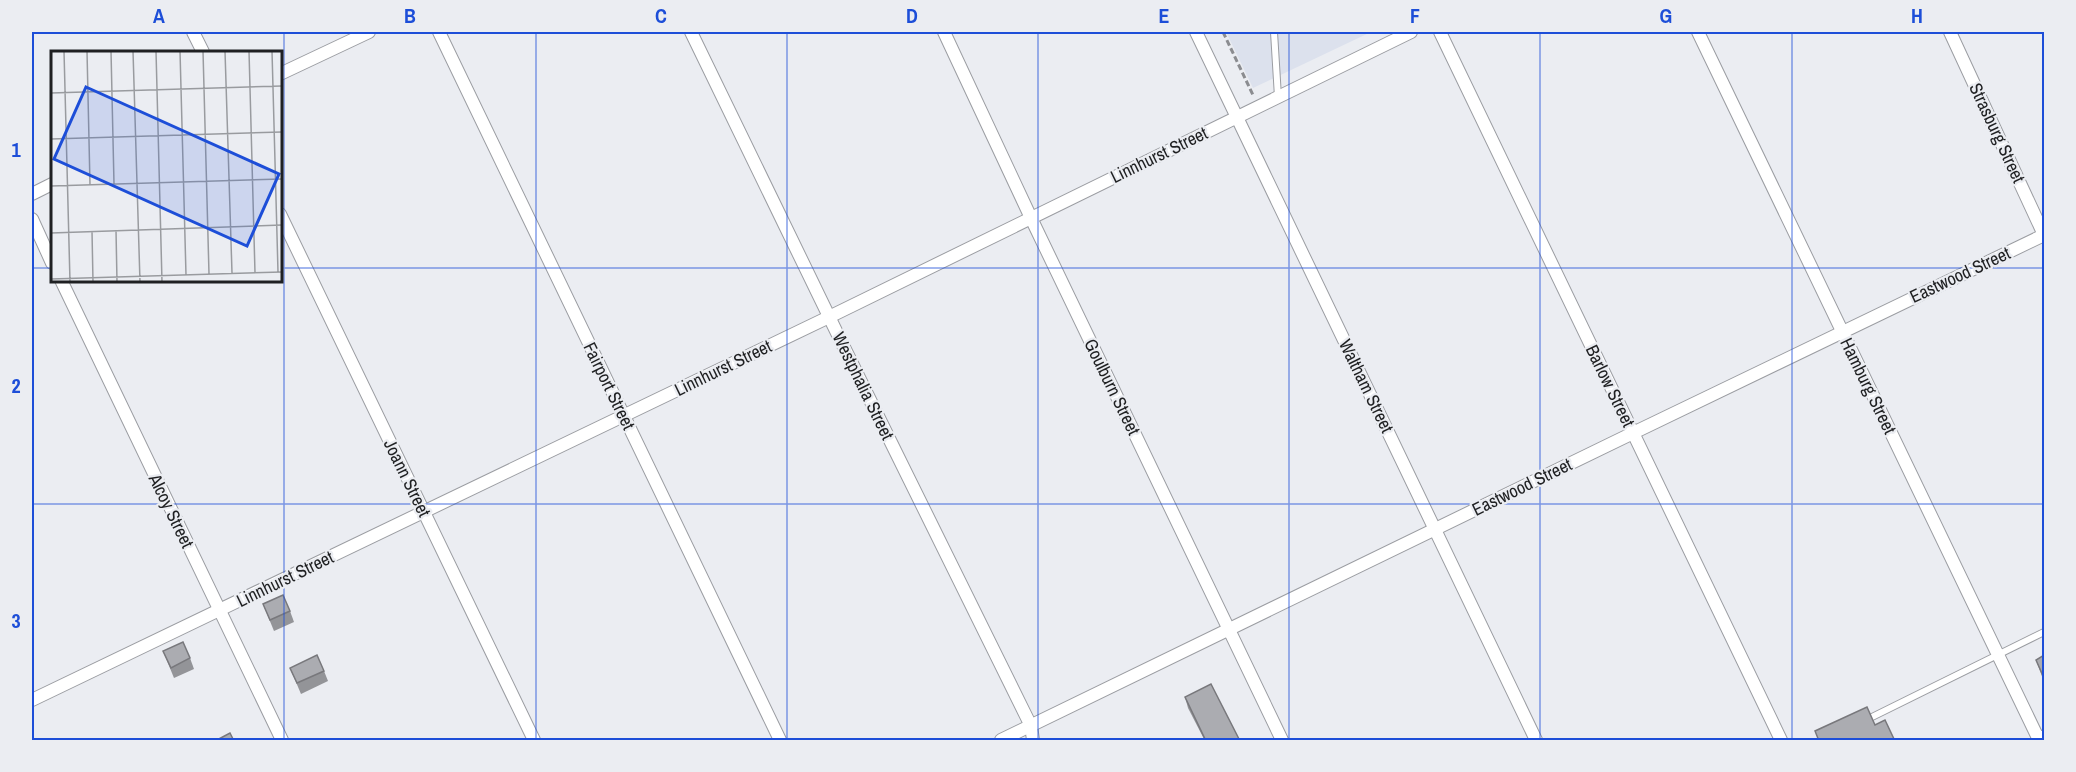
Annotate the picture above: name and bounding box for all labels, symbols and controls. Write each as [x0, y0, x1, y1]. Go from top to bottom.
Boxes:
text: A [153, 2, 165, 29]
text: B [404, 2, 416, 29]
text: C [655, 2, 667, 29]
text: D [906, 2, 918, 29]
text: E [1159, 2, 1170, 29]
text: F [1410, 2, 1420, 29]
text: G [1660, 2, 1672, 29]
text: H [1911, 2, 1923, 29]
inset map [51, 51, 282, 282]
street label: Strasburg Street [1963, 79, 2031, 187]
street label: Linnhurst Street [1106, 120, 1211, 189]
text: 1 [11, 136, 21, 163]
street label: Eastwood Street [1905, 240, 2014, 309]
street label: Westphalia Street [827, 328, 900, 444]
street label: Linnhurst Street [670, 333, 775, 402]
street label: Hamburg Street [1834, 333, 1903, 438]
street label: Goulburn Street [1078, 334, 1147, 439]
street label: Waltham Street [1333, 335, 1400, 437]
street label: Fairport Street [578, 338, 641, 434]
street label: Barlow Street [1580, 340, 1641, 431]
text: 2 [11, 372, 21, 399]
street label: Joann Street [378, 435, 437, 521]
street label: Eastwood Street [1468, 452, 1576, 522]
street label: Alcoy Street [142, 469, 200, 552]
street label: Linnhurst Street [232, 544, 337, 613]
text: 3 [11, 607, 21, 634]

